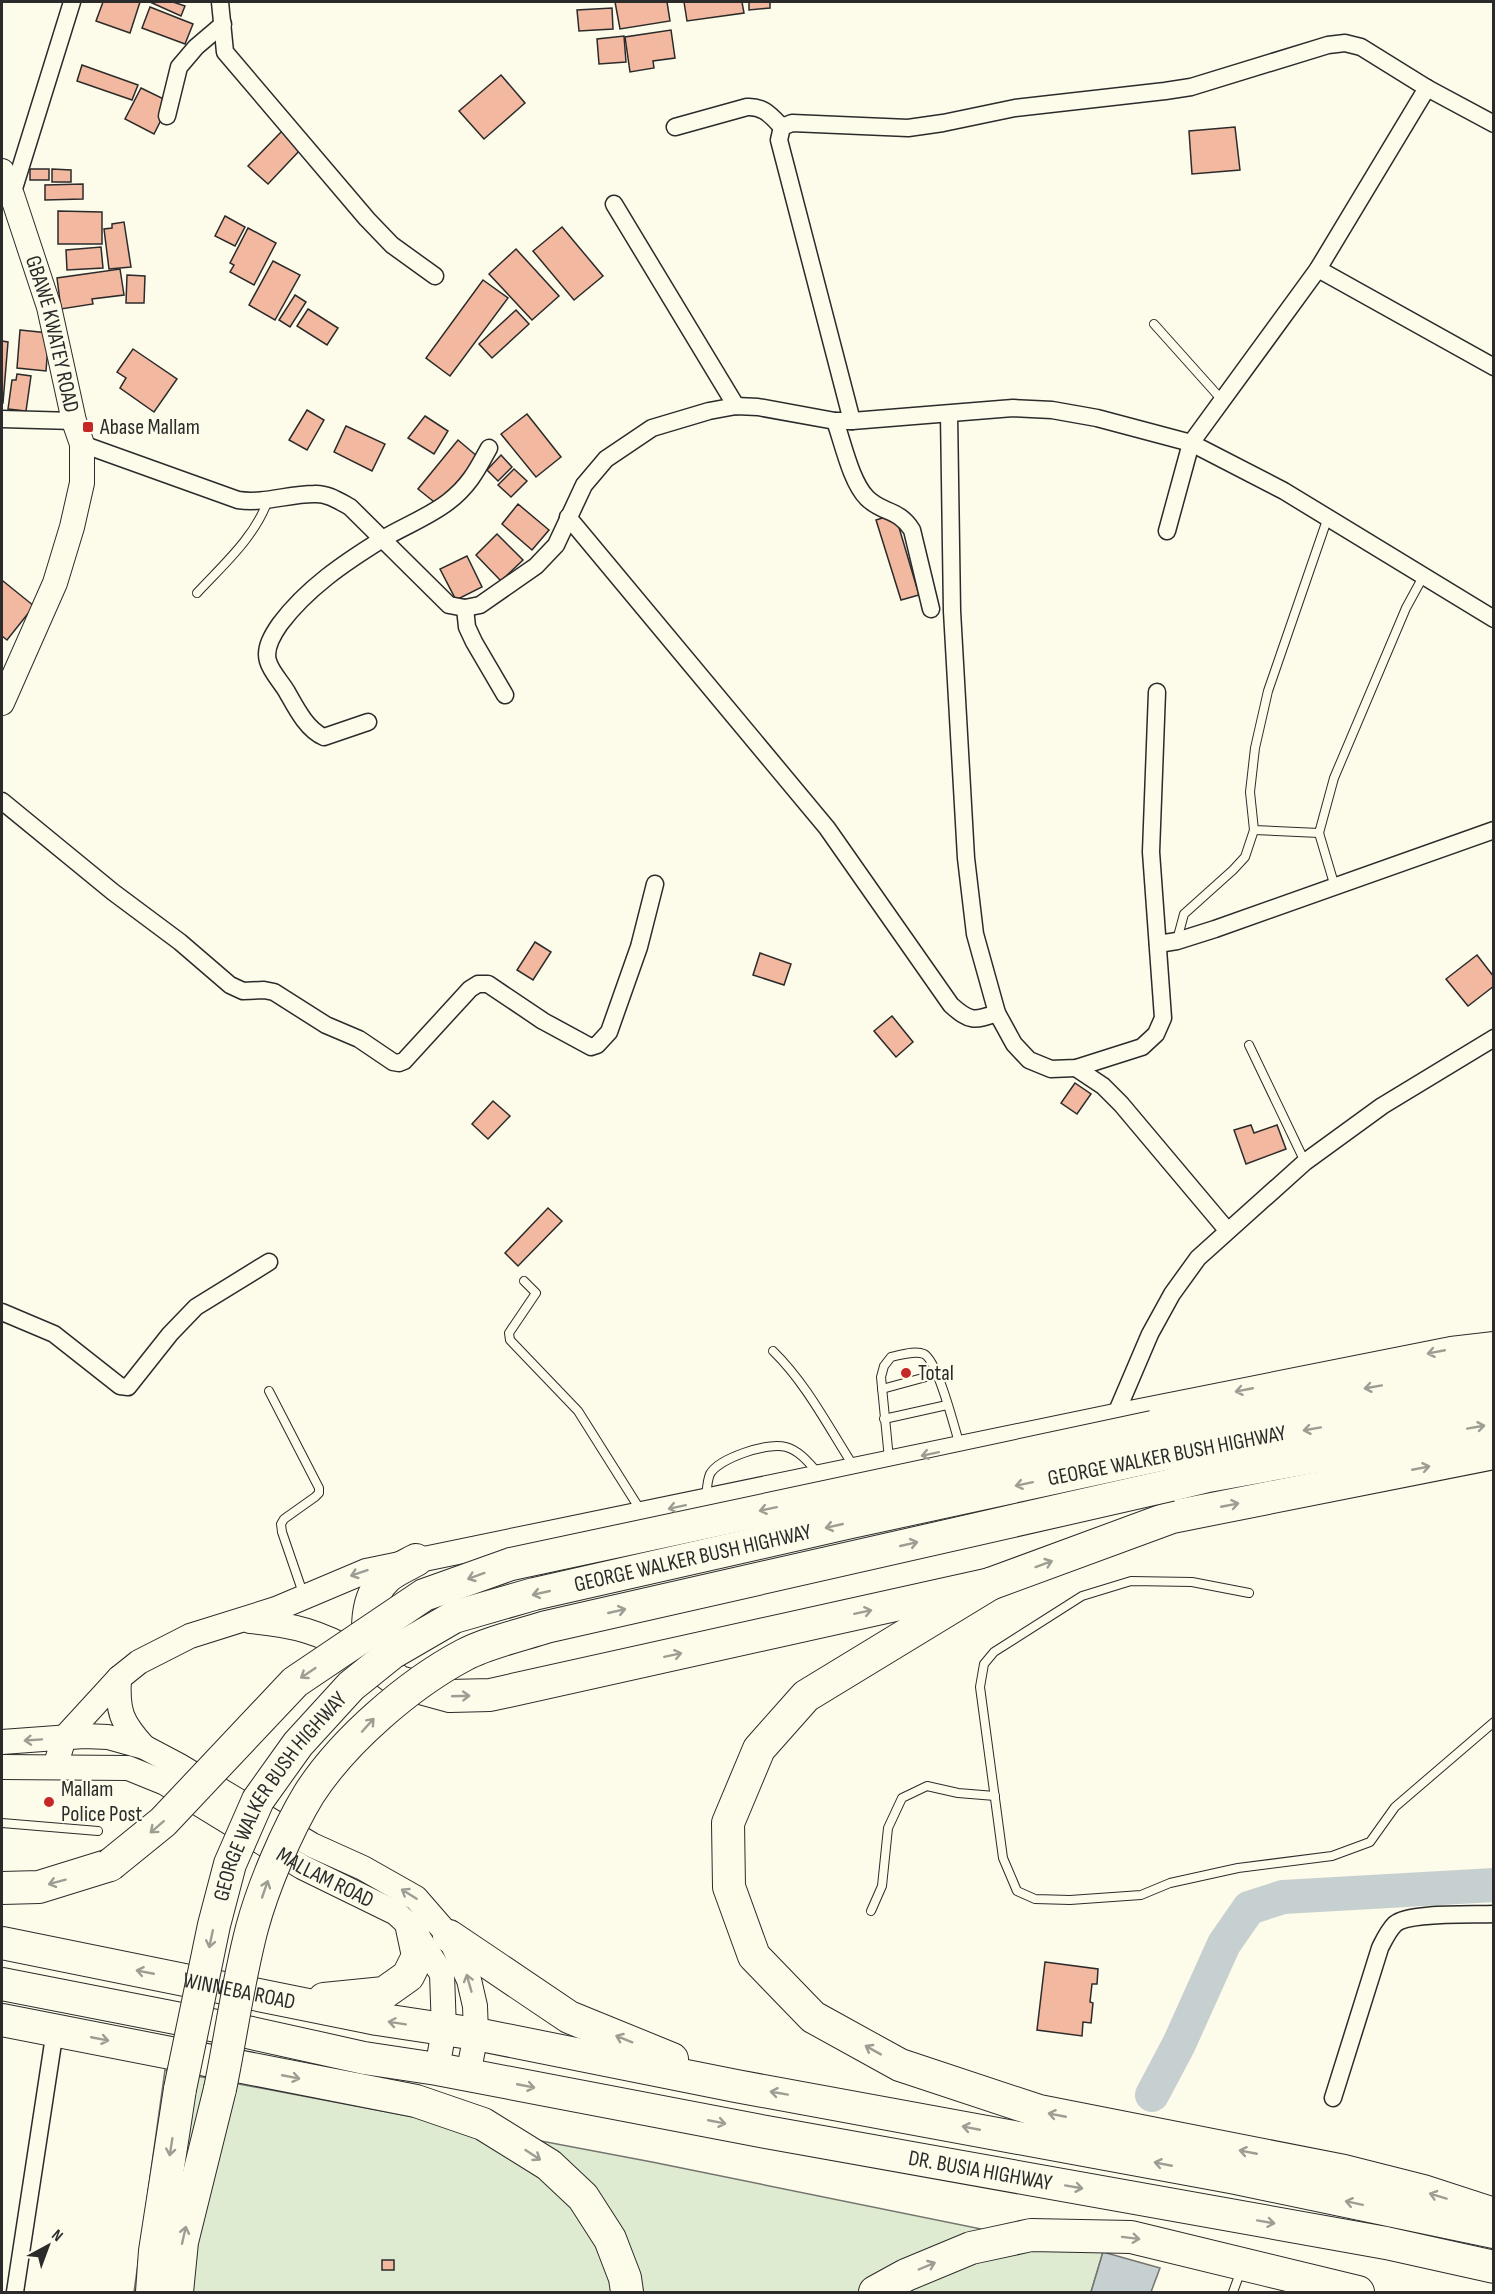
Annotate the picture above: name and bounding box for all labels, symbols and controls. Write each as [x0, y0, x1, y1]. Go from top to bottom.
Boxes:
street label: GBAWE KWATEY ROAD [19, 252, 85, 415]
place label: Abase Mallam [99, 414, 200, 441]
marker: Abase Mallam [81, 420, 95, 434]
one-way arrow [1426, 1347, 1446, 1358]
place label: Total [918, 1360, 954, 1387]
marker: Total [899, 1366, 913, 1380]
one-way arrow [1364, 1381, 1384, 1392]
one-way arrow [1235, 1385, 1255, 1396]
street label: GEORGE WALKER BUSH HIGHWAY [1046, 1420, 1288, 1492]
one-way arrow [1465, 1421, 1485, 1432]
one-way arrow [1302, 1423, 1322, 1434]
one-way arrow [921, 1449, 940, 1460]
one-way arrow [1411, 1461, 1430, 1473]
one-way arrow [1015, 1479, 1035, 1490]
one-way arrow [1220, 1499, 1239, 1510]
one-way arrow [668, 1501, 687, 1513]
one-way arrow [758, 1504, 778, 1515]
street label: GEORGE WALKER BUSH HIGHWAY [571, 1518, 814, 1598]
one-way arrow [825, 1520, 844, 1532]
one-way arrow [899, 1538, 918, 1549]
one-way arrow [1035, 1558, 1053, 1569]
one-way arrow [350, 1569, 369, 1580]
one-way arrow [467, 1572, 485, 1583]
one-way arrow [532, 1587, 551, 1599]
one-way arrow [607, 1604, 626, 1616]
one-way arrow [854, 1606, 873, 1618]
one-way arrow [663, 1648, 682, 1660]
one-way arrow [300, 1667, 316, 1679]
street label: GEORGE WALKER BUSH HIGHWAY [207, 1686, 352, 1904]
one-way arrow [451, 1690, 471, 1701]
one-way arrow [361, 1718, 375, 1733]
one-way arrow [23, 1735, 43, 1746]
place label: Mallam Police Post [61, 1776, 142, 1828]
marker: Mallam Police Post [42, 1795, 56, 1809]
one-way arrow [150, 1820, 165, 1834]
street label: MALLAM ROAD [271, 1841, 378, 1914]
one-way arrow [47, 1877, 66, 1888]
one-way arrow [261, 1880, 272, 1899]
one-way arrow [401, 1888, 418, 1900]
one-way arrow [204, 1929, 216, 1948]
one-way arrow [135, 1966, 155, 1977]
street label: WINNEBA ROAD [181, 1967, 298, 2016]
one-way arrow [463, 1974, 474, 1993]
one-way arrow [388, 2017, 408, 2028]
one-way arrow [615, 2033, 634, 2044]
one-way arrow [90, 2034, 109, 2045]
one-way arrow [865, 2044, 882, 2056]
one-way arrow [281, 2072, 301, 2083]
one-way arrow [515, 2081, 535, 2092]
one-way arrow [770, 2087, 790, 2098]
one-way arrow [1047, 2109, 1067, 2120]
one-way arrow [707, 2117, 727, 2128]
one-way arrow [962, 2122, 982, 2133]
one-way arrow [165, 2136, 176, 2156]
street label: DR. BUSIA HIGHWAY [906, 2144, 1054, 2196]
one-way arrow [1239, 2146, 1258, 2157]
one-way arrow [524, 2149, 540, 2161]
one-way arrow [1153, 2159, 1173, 2170]
one-way arrow [1064, 2182, 1084, 2193]
one-way arrow [1429, 2190, 1448, 2201]
one-way arrow [1345, 2197, 1364, 2208]
north arrow [18, 2216, 78, 2276]
one-way arrow [1256, 2217, 1276, 2228]
one-way arrow [179, 2225, 190, 2245]
text: N [47, 2226, 66, 2246]
one-way arrow [1121, 2233, 1141, 2244]
one-way arrow [917, 2260, 936, 2271]

